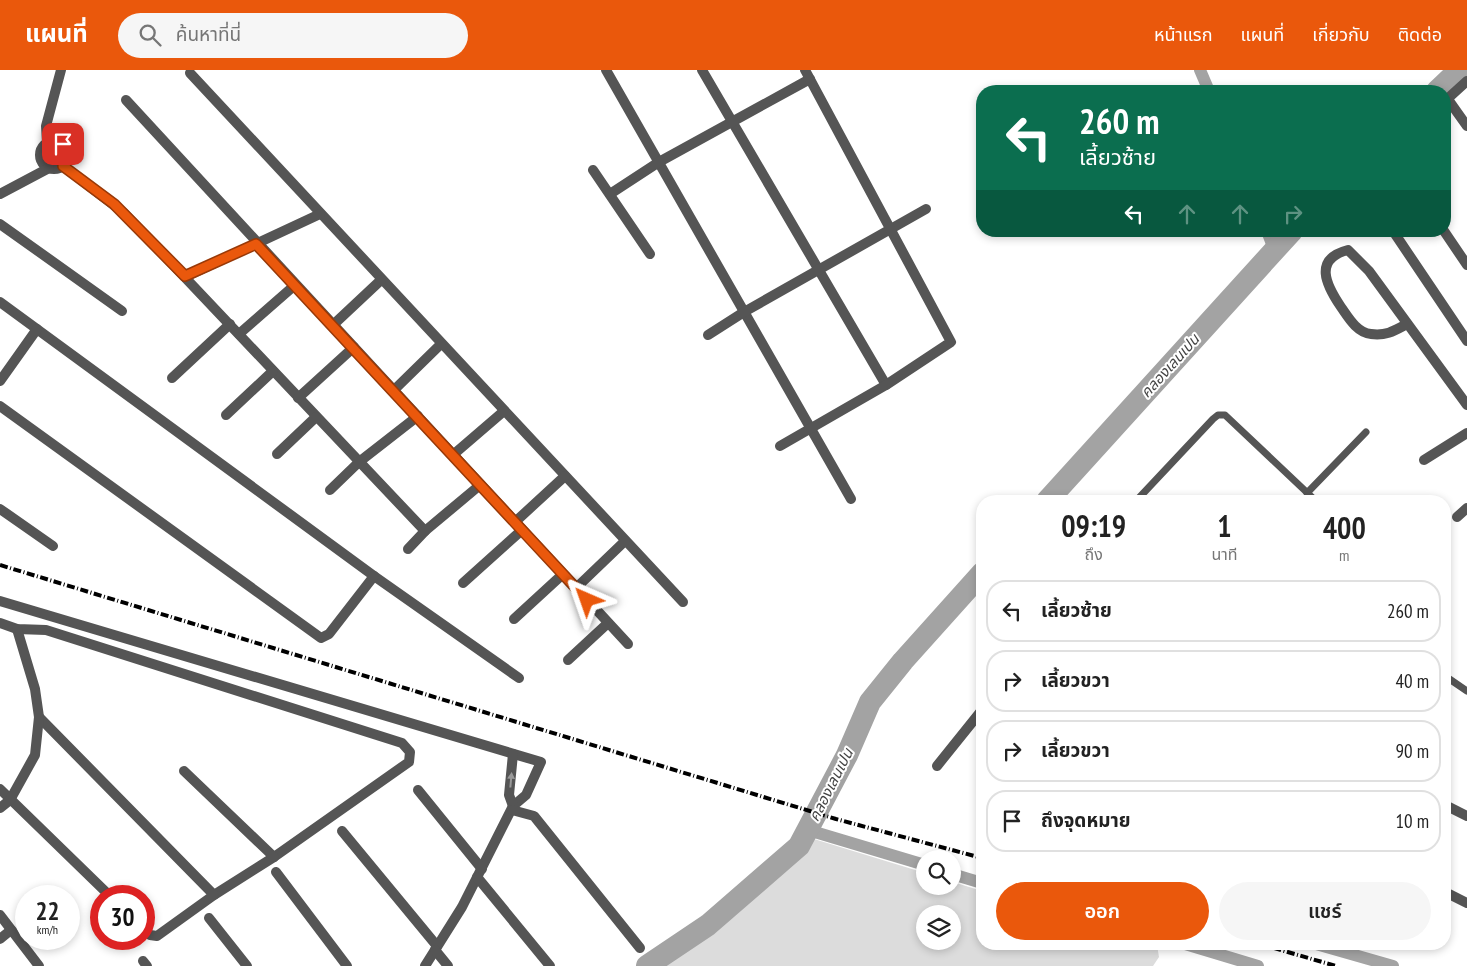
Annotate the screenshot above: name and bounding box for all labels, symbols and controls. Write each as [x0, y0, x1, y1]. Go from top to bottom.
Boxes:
search box [118, 13, 468, 58]
text: แผนที่ [25, 18, 88, 49]
icon: search [136, 21, 164, 49]
text: ค้นหาที่นี่ [176, 22, 241, 46]
text: หน้าแรก [1154, 23, 1212, 46]
text: แผนที่ [1240, 23, 1284, 46]
text: เกี่ยวกับ [1312, 23, 1370, 46]
text: ติดต่อ [1398, 23, 1442, 46]
text: 260 m [1079, 98, 1160, 144]
icon: left [996, 105, 1061, 170]
pin [42, 123, 84, 165]
icon: arrive [49, 130, 77, 158]
text: เลี้ยวซ้าย [1079, 143, 1156, 171]
icon: left [1120, 200, 1148, 228]
icon: ahead [1173, 200, 1201, 228]
icon: ahead [1226, 200, 1254, 228]
icon: right [1279, 200, 1307, 228]
water label: คลองเลนเปน [1136, 329, 1204, 401]
text: 09:19 [1061, 506, 1126, 545]
text: 1 [1217, 506, 1232, 545]
text: 400 [1323, 508, 1366, 547]
text: ถึง [1085, 544, 1103, 564]
text: นาที [1211, 544, 1237, 564]
text: m [1339, 545, 1349, 565]
position arrow [560, 573, 612, 625]
icon: left [998, 597, 1026, 625]
text: เลี้ยวซ้าย [1041, 598, 1112, 622]
text: 260 m [1387, 599, 1429, 623]
icon: right [998, 667, 1026, 695]
text: เลี้ยวขวา [1041, 668, 1110, 692]
text: 40 m [1396, 669, 1429, 693]
icon: right [998, 737, 1026, 765]
text: เลี้ยวขวา [1041, 738, 1110, 762]
text: 90 m [1396, 739, 1429, 763]
water label: คลองเลนเปน [804, 745, 857, 824]
one-way arrow [507, 772, 515, 788]
icon: arrive [998, 807, 1026, 835]
text: ถึงจุดหมาย [1041, 808, 1131, 832]
text: 10 m [1396, 809, 1429, 833]
map controls [916, 850, 961, 950]
button: search [916, 850, 961, 895]
button: ออก [996, 882, 1209, 940]
button: แชร์ [1219, 882, 1431, 940]
speed limit sign: 30 [90, 885, 155, 950]
text: 22 [36, 895, 59, 927]
button: layers [916, 905, 961, 950]
text: km/h [37, 922, 58, 937]

